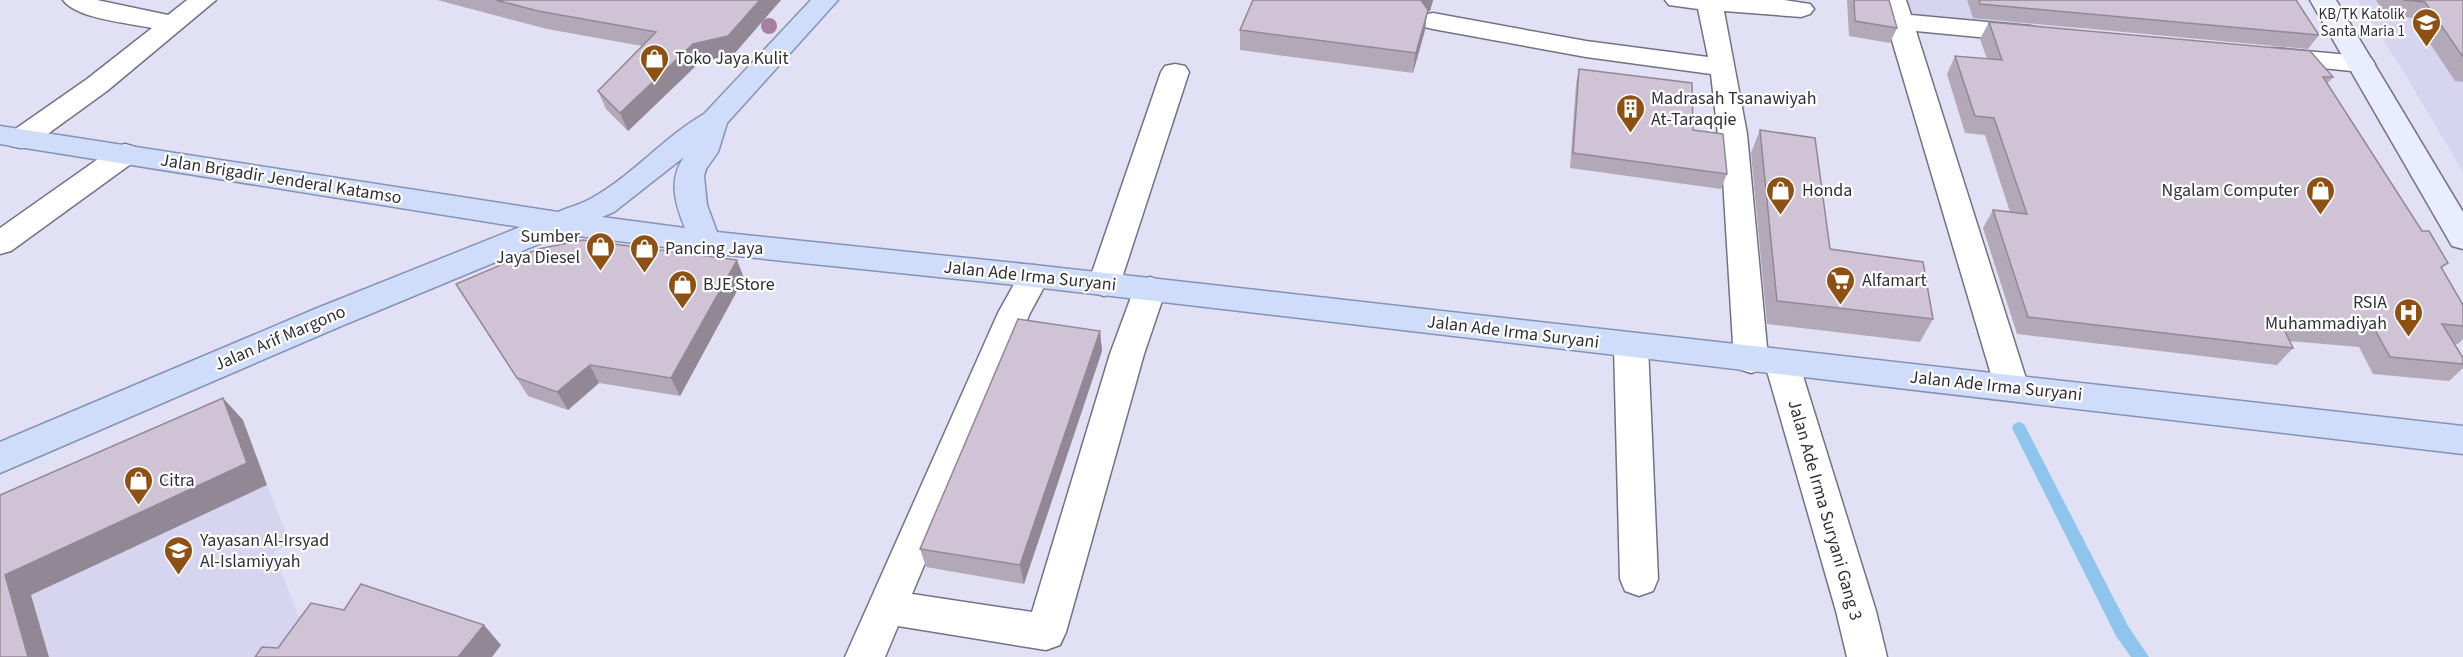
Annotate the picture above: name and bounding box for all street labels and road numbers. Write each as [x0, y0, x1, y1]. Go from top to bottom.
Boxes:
street label: Jalan Brigadir Jenderal Katamso [159, 148, 403, 210]
street label: Jalan Ade Irma Suryani [943, 255, 1117, 297]
street label: Jalan Arif Margono [210, 299, 350, 377]
street label: Jalan Ade Irma Suryani [1426, 309, 1600, 355]
street label: Jalan Ade Irma Suryani [1909, 365, 2083, 407]
street label: Jalan Ade Irma Suryani Gang 3 [1782, 397, 1869, 623]

